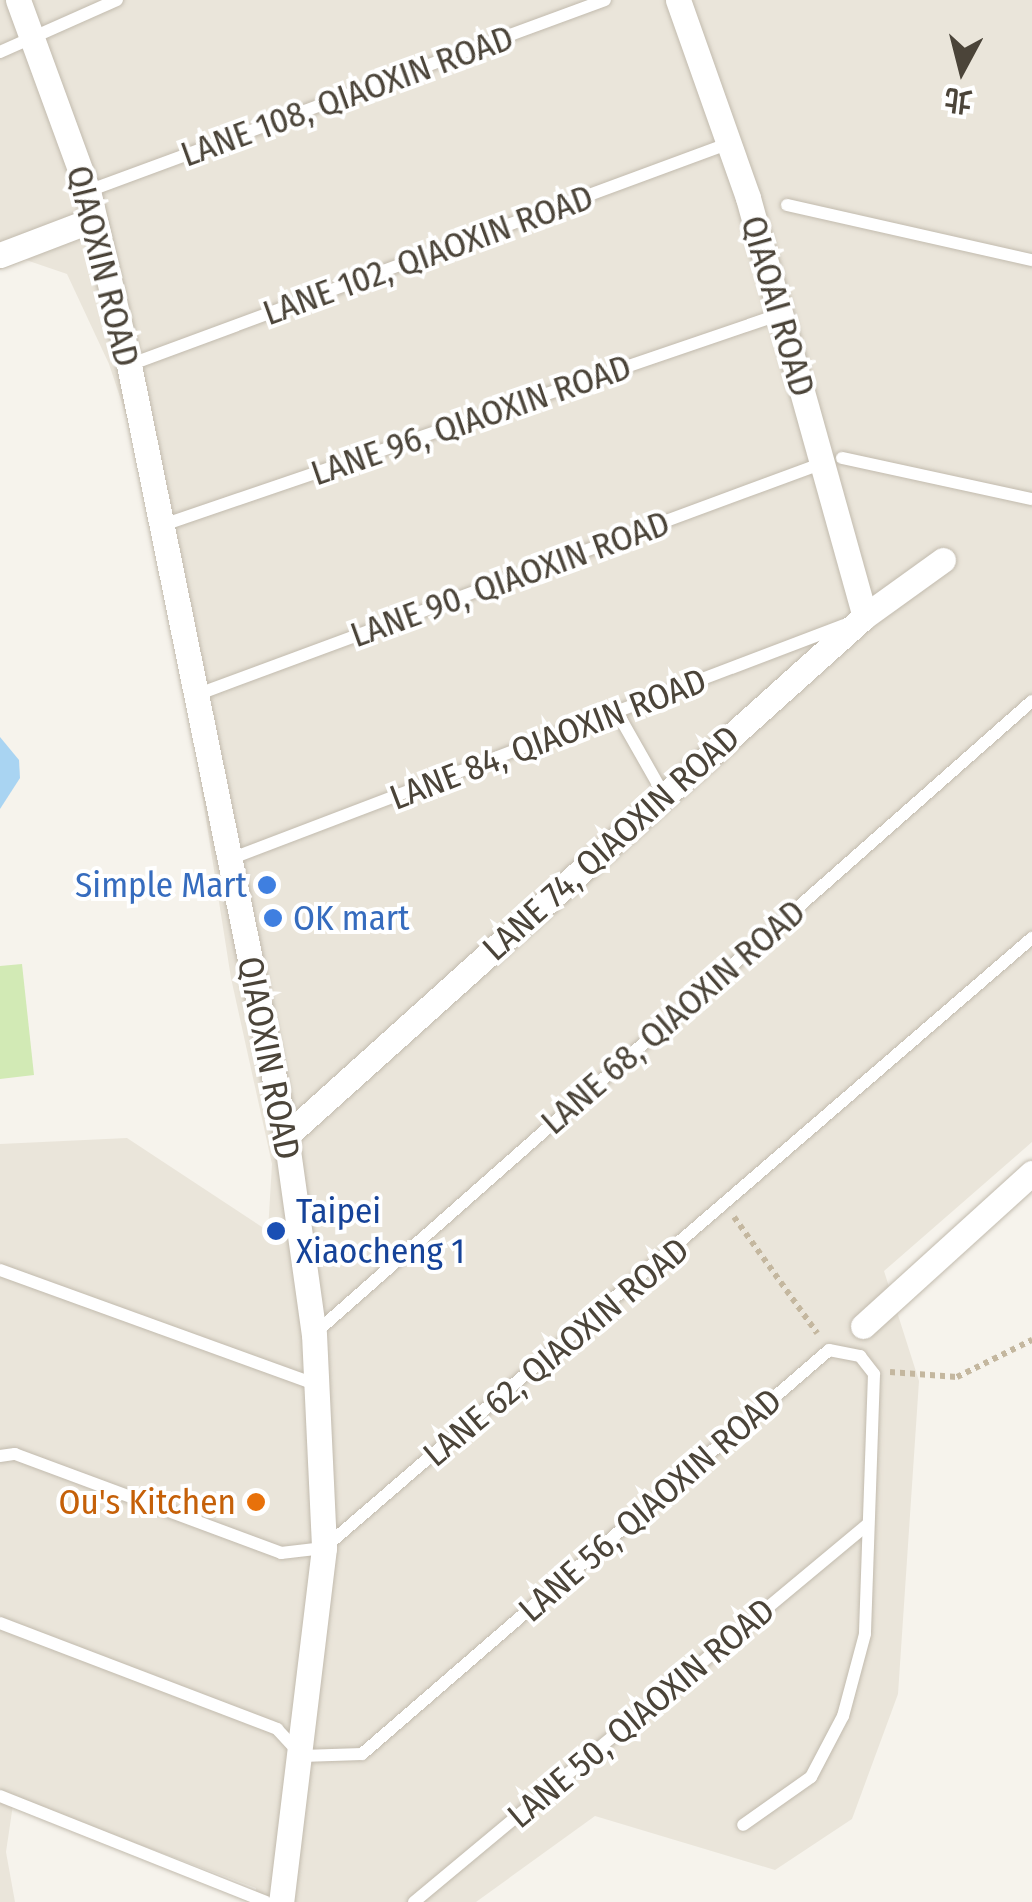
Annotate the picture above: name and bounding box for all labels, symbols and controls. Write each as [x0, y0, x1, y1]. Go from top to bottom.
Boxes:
street label: LANE 108, QIAOXIN ROAD [175, 16, 519, 176]
north arrow [912, 20, 1012, 120]
text: 北 [942, 82, 974, 118]
street label: QIAOXIN ROAD [58, 161, 148, 371]
street label: LANE 102, QIAOXIN ROAD [257, 176, 599, 334]
street label: QIAOAI ROAD [732, 211, 824, 401]
street label: LANE 96, QIAOXIN ROAD [306, 346, 636, 494]
street label: LANE 90, QIAOXIN ROAD [345, 502, 675, 656]
street label: LANE 84, QIAOXIN ROAD [384, 659, 712, 819]
street label: LANE 74, QIAOXIN ROAD [474, 717, 748, 969]
place label: Simple Mart [75, 864, 247, 906]
marker: Simple Mart [256, 874, 278, 896]
street label: LANE 68, QIAOXIN ROAD [533, 891, 813, 1143]
place label: OK mart [293, 897, 409, 939]
marker: OK mart [262, 907, 284, 929]
street label: QIAOXIN ROAD [229, 953, 309, 1163]
place label: Taipei Xiaocheng 1 [296, 1190, 465, 1272]
marker: Taipei Xiaocheng 1 [265, 1220, 287, 1242]
street label: LANE 62, QIAOXIN ROAD [415, 1229, 697, 1475]
street label: LANE 56, QIAOXIN ROAD [510, 1379, 790, 1631]
place label: Ou's Kitchen [58, 1481, 236, 1523]
marker: Ou's Kitchen [245, 1491, 267, 1513]
street label: LANE 50, QIAOXIN ROAD [499, 1589, 783, 1837]

